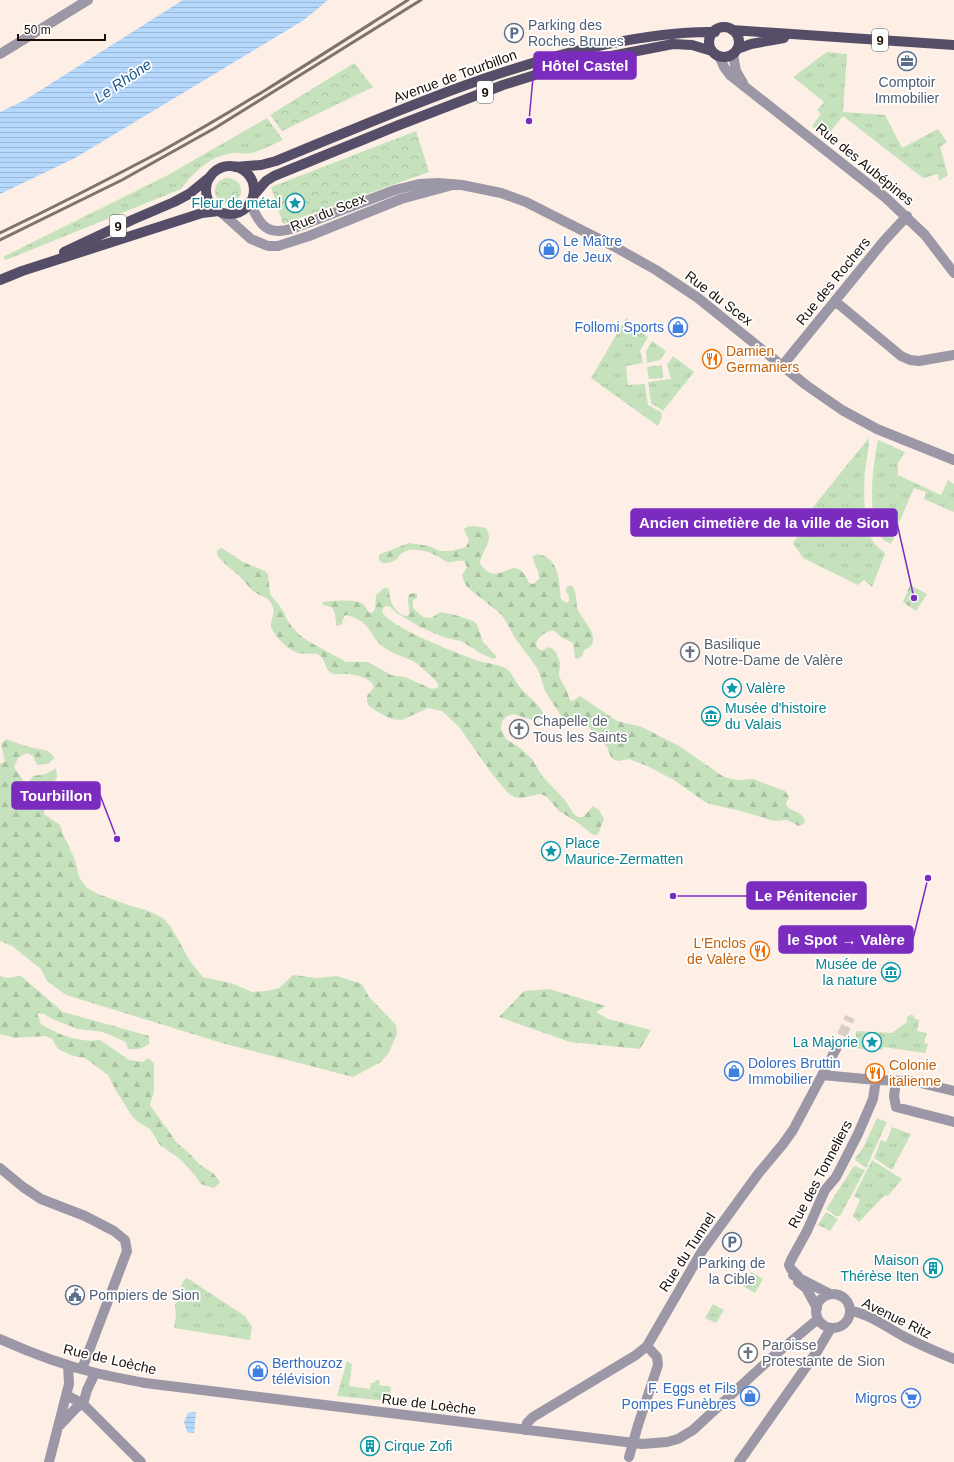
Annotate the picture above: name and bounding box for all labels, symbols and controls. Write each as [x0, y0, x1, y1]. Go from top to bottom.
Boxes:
scale bar [18, 16, 105, 42]
place label: Parking des Roches Brunes [528, 17, 624, 49]
parking icon: Parking des Roches Brunes [503, 22, 525, 44]
text: 50 m [24, 23, 51, 37]
road number: 9 [872, 29, 888, 51]
street label: Avenue de Tourbillon [391, 46, 519, 106]
office icon: Comptoir Immobilier [896, 50, 918, 72]
callout: Hôtel Castel [534, 52, 636, 79]
water label: Le Rhône [91, 55, 154, 106]
text: Hôtel Castel [542, 57, 628, 74]
place label: Comptoir Immobilier [875, 74, 940, 106]
road number: 9 [477, 81, 493, 103]
street label: Rue des Aubépines [813, 120, 917, 208]
street label: Rue du Scex [288, 190, 368, 234]
place icon: Fleur de métal [284, 192, 306, 214]
place label: Fleur de métal [192, 195, 281, 211]
road number: 9 [110, 215, 126, 237]
place label: Le Maître de Jeux [563, 233, 622, 265]
street label: Rue des Rochers [793, 234, 873, 328]
shop icon: Le Maître de Jeux [538, 238, 560, 260]
street label: Rue du Scex [682, 267, 756, 329]
shop icon: Follomi Sports [667, 316, 689, 338]
place label: Follomi Sports [575, 319, 664, 335]
place label: Damien Germaniers [726, 343, 799, 375]
restaurant icon: Damien Germaniers [701, 348, 723, 370]
callout: Ancien cimetière de la ville de Sion [631, 509, 897, 536]
text: Ancien cimetière de la ville de Sion [639, 514, 889, 531]
place label: Basilique Notre-Dame de Valère [704, 636, 843, 668]
church icon: Basilique Notre-Dame de Valère [679, 641, 701, 663]
place icon: Valère [721, 677, 743, 699]
place label: Valère [746, 680, 786, 696]
place label: Musée d'histoire du Valais [725, 700, 827, 732]
museum icon: Musée d'histoire du Valais [700, 705, 722, 727]
place label: Chapelle de Tous les Saints [533, 713, 627, 745]
church icon: Chapelle de Tous les Saints [508, 718, 530, 740]
callout: Tourbillon [12, 782, 100, 809]
text: Tourbillon [20, 787, 92, 804]
place label: Place Maurice-Zermatten [565, 835, 683, 867]
place icon: Place Maurice-Zermatten [540, 840, 562, 862]
callout: Le Pénitencier [747, 882, 866, 909]
text: Le Pénitencier [755, 887, 857, 904]
callout: le Spot → Valère [779, 926, 913, 953]
text: le Spot → Valère [787, 931, 905, 948]
place label: L'Enclos de Valère [687, 935, 746, 967]
restaurant icon: L'Enclos de Valère [749, 940, 771, 962]
place label: Musée de la nature [816, 956, 877, 988]
museum icon: Musée de la nature [880, 961, 902, 983]
place icon: La Majorie [861, 1031, 883, 1053]
place label: La Majorie [793, 1034, 858, 1050]
place label: Dolores Bruttin Immobilier [748, 1055, 841, 1087]
place label: Colonie italienne [889, 1057, 941, 1089]
shop icon: Dolores Bruttin Immobilier [723, 1060, 745, 1082]
restaurant icon: Colonie italienne [864, 1062, 886, 1084]
street label: Rue des Tonneliers [785, 1117, 855, 1231]
street label: Rue du Tunnel [655, 1209, 719, 1295]
parking icon: Parking de la Cible [721, 1231, 743, 1253]
place label: Maison Thérèse Iten [840, 1252, 919, 1284]
place label: Parking de la Cible [699, 1255, 766, 1287]
building icon: Maison Thérèse Iten [922, 1257, 944, 1279]
public building icon: Pompiers de Sion [64, 1284, 86, 1306]
place label: Pompiers de Sion [89, 1287, 200, 1303]
street label: Avenue Ritz [860, 1294, 934, 1342]
place label: Paroisse Protestante de Sion [762, 1337, 885, 1369]
street label: Rue de Loèche [62, 1341, 158, 1378]
church icon: Paroisse Protestante de Sion [737, 1342, 759, 1364]
place label: Berthouzoz télévision [272, 1355, 343, 1387]
shop icon: Berthouzoz télévision [247, 1360, 269, 1382]
place label: F. Eggs et Fils Pompes Funèbres [622, 1380, 736, 1412]
shop icon: F. Eggs et Fils Pompes Funèbres [739, 1385, 761, 1407]
supermarket icon: Migros [900, 1387, 922, 1409]
street label: Rue de Loèche [381, 1390, 477, 1418]
place label: Migros [855, 1390, 897, 1406]
building icon: Cirque Zofi [359, 1435, 381, 1457]
place label: Cirque Zofi [384, 1438, 452, 1454]

